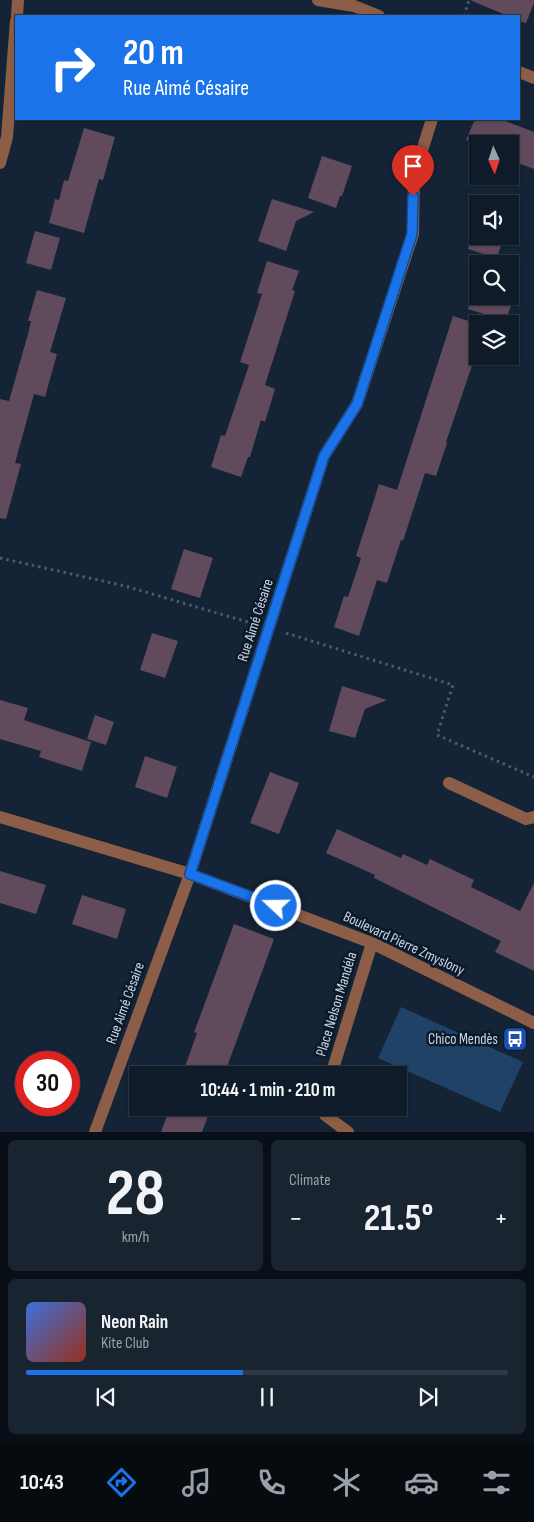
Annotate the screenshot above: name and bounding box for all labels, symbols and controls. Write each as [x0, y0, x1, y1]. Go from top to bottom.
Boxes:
text: 20 m [123, 32, 184, 75]
icon: right [40, 35, 105, 100]
text: Rue Aimé Césaire [123, 75, 249, 102]
north arrow [469, 135, 519, 185]
map controls [469, 135, 519, 365]
pin [392, 145, 434, 196]
icon: arrive [399, 152, 427, 180]
button: sound [469, 195, 519, 245]
button: search [469, 255, 519, 305]
button: layers [469, 315, 519, 365]
street label: Rue Aimé Césaire [233, 576, 278, 664]
position arrow [249, 879, 301, 931]
street label: Boulevard Pierre Zmyslony [340, 907, 468, 980]
street label: Place Nelson Mandéla [312, 949, 361, 1059]
street label: Rue Aimé Césaire [102, 960, 149, 1047]
bus stop icon: Chico Mendès [502, 1026, 528, 1052]
place label: Chico Mendès [428, 1030, 498, 1049]
speed limit sign: 30 [15, 1051, 80, 1116]
text: 10:44 · 1 min · 210 m [201, 1079, 335, 1102]
text: 28 [106, 1156, 165, 1234]
text: Climate [289, 1171, 331, 1190]
text: 21.5° [364, 1196, 433, 1241]
text: − [289, 1202, 303, 1235]
text: + [494, 1202, 508, 1235]
text: km/h [122, 1228, 149, 1247]
text: Neon Rain [101, 1311, 168, 1334]
text: Kite Club [101, 1334, 149, 1353]
icon: previous [92, 1383, 120, 1411]
icon: pause [253, 1383, 281, 1411]
icon: next [414, 1383, 442, 1411]
icon: directions [104, 1465, 139, 1500]
icon: music [179, 1465, 214, 1500]
icon: phone [254, 1465, 289, 1500]
icon: climate [329, 1465, 364, 1500]
icon: car [404, 1465, 439, 1500]
icon: filters [479, 1465, 514, 1500]
text: 10:43 [20, 1469, 64, 1496]

